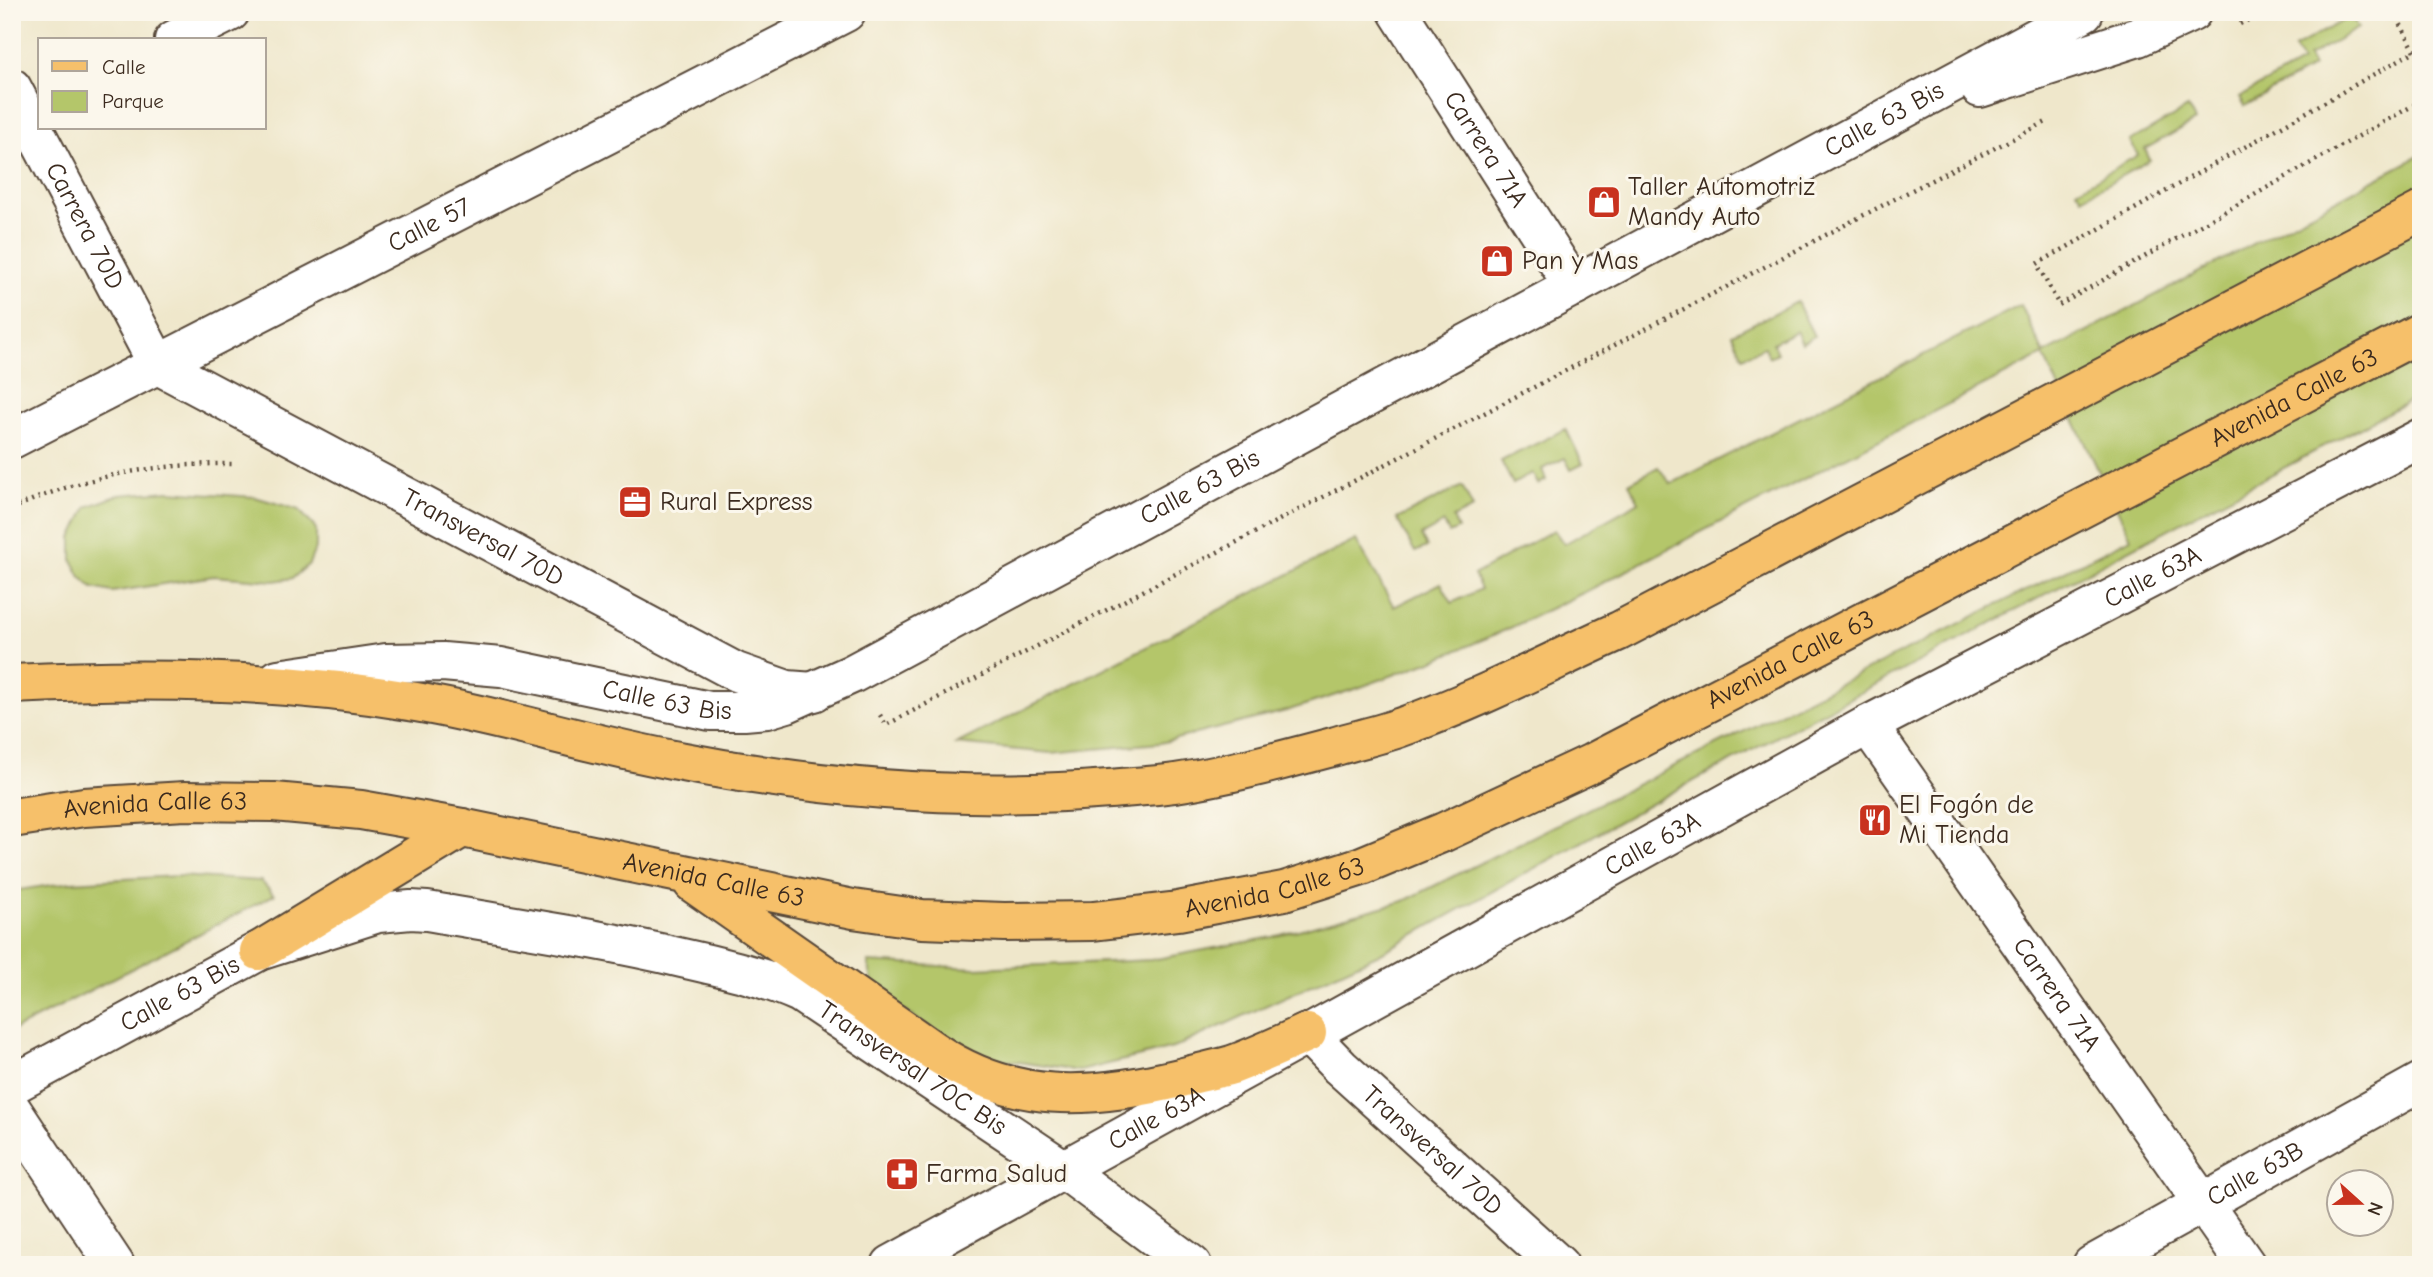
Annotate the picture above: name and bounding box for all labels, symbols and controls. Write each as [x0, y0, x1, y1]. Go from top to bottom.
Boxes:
legend [38, 38, 266, 130]
text: Calle [102, 55, 145, 79]
street label: Calle 63 Bis [1819, 75, 1949, 164]
street label: Carrera 71A [1438, 86, 1534, 213]
text: Parque [102, 89, 164, 113]
street label: Carrera 70D [39, 158, 130, 294]
place label: Taller Automotriz Mandy Auto [1628, 172, 1815, 232]
shop icon: Taller Automotriz Mandy Auto [1585, 183, 1623, 221]
street label: Calle 57 [383, 192, 476, 259]
shop icon: Pan y Mas [1478, 242, 1516, 280]
place label: Pan y Mas [1522, 246, 1638, 276]
street label: Avenida Calle 63 [2206, 342, 2383, 454]
street label: Calle 63 Bis [1135, 443, 1265, 531]
street label: Transversal 70D [397, 482, 569, 593]
office icon: Rural Express [616, 483, 654, 521]
place label: Rural Express [660, 487, 813, 517]
street label: Calle 63A [2099, 540, 2206, 615]
street label: Avenida Calle 63 [1702, 604, 1879, 716]
street label: Calle 63 Bis [600, 674, 732, 727]
street label: Avenida Calle 63 [61, 786, 247, 825]
place label: El Fogón de Mi Tienda [1899, 790, 2034, 850]
restaurant icon: El Fogón de Mi Tienda [1856, 801, 1894, 839]
street label: Calle 63A [1599, 806, 1706, 883]
street label: Avenida Calle 63 [620, 847, 807, 914]
street label: Avenida Calle 63 [1182, 851, 1368, 924]
street label: Carrera 71A [2006, 932, 2107, 1057]
street label: Calle 63 Bis [115, 949, 245, 1038]
street label: Transversal 70C Bis [813, 995, 1012, 1142]
street label: Transversal 70D [1356, 1079, 1509, 1222]
street label: Calle 63A [1103, 1080, 1209, 1157]
street label: Calle 63B [2202, 1135, 2309, 1213]
pharmacy icon: Farma Salud [883, 1155, 921, 1193]
place label: Farma Salud [926, 1159, 1067, 1189]
north arrow [2324, 1168, 2394, 1238]
text: N [2362, 1199, 2387, 1218]

